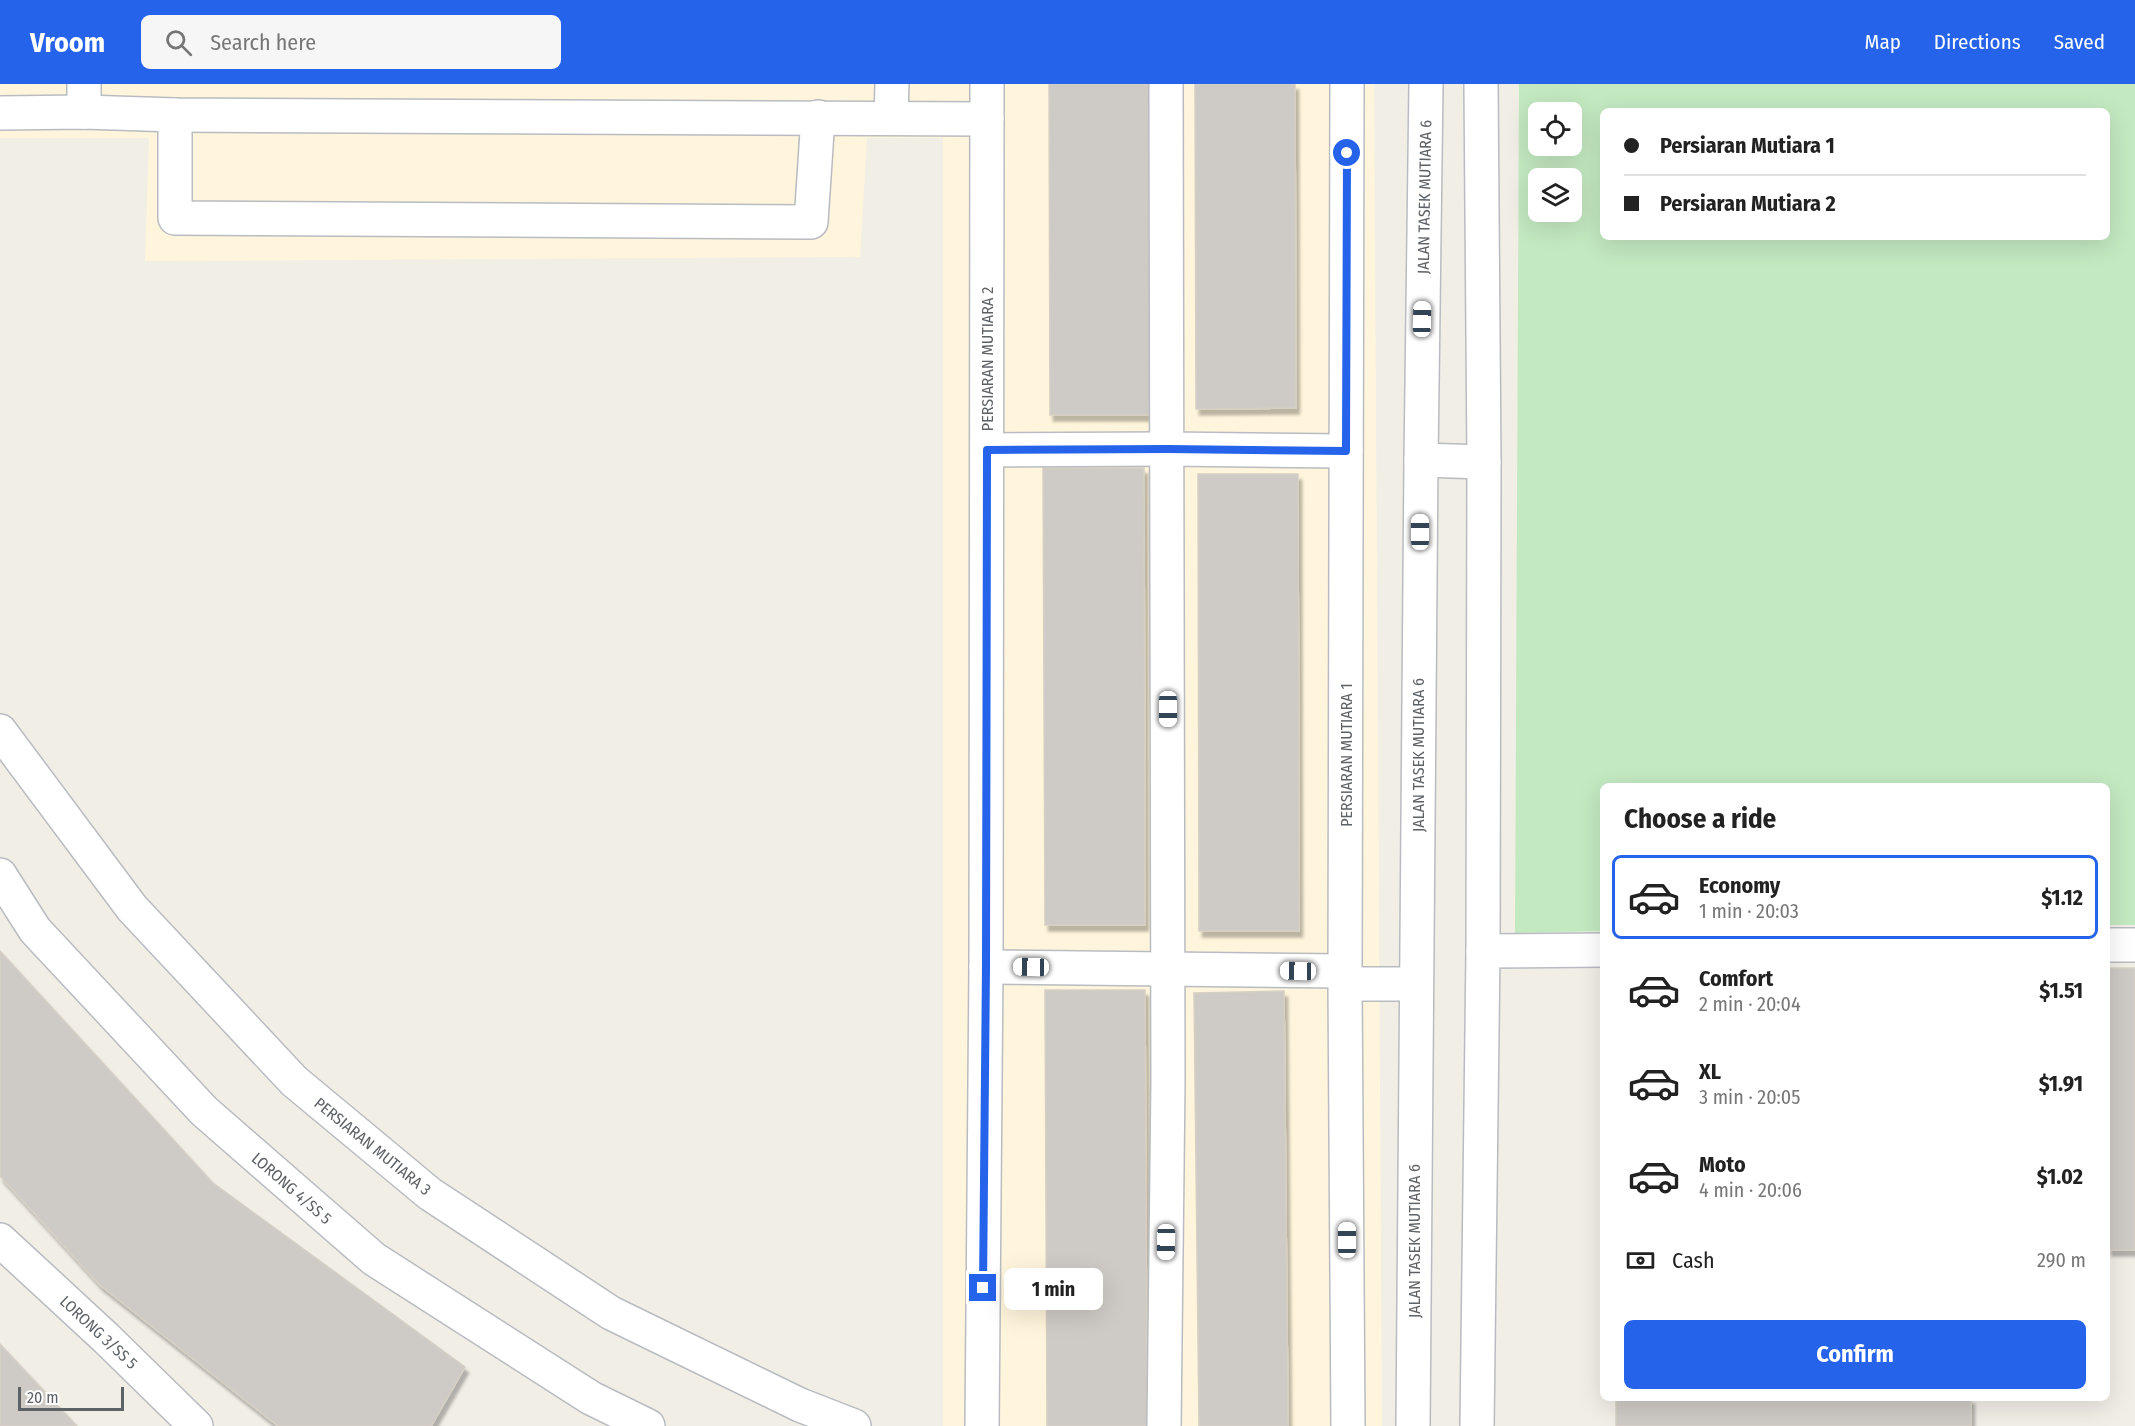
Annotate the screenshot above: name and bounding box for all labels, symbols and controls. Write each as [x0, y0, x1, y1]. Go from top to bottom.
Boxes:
search box [141, 15, 561, 69]
text: Vroom [30, 26, 105, 59]
icon: search [162, 26, 195, 59]
text: Search here [210, 29, 316, 56]
text: Map [1864, 29, 1901, 55]
text: Directions [1934, 29, 2021, 55]
text: Saved [2054, 29, 2105, 55]
map controls [1528, 102, 1582, 222]
button: locate [1528, 102, 1582, 156]
street label: JALAN TASEK MUTIARA 6 [1414, 120, 1435, 274]
text: Persiaran Mutiara 1 [1660, 132, 1835, 159]
route start [1333, 139, 1360, 166]
button: layers [1528, 168, 1582, 222]
text: Persiaran Mutiara 2 [1660, 190, 1836, 217]
street label: PERSIARAN MUTIARA 2 [978, 287, 997, 431]
car [1413, 301, 1431, 337]
car [1411, 514, 1429, 550]
street label: JALAN TASEK MUTIARA 6 [1409, 678, 1428, 832]
street label: PERSIARAN MUTIARA 1 [1337, 683, 1356, 827]
car [1159, 691, 1177, 727]
text: Choose a ride [1624, 803, 1776, 835]
icon: car [1627, 870, 1681, 924]
text: Economy [1699, 872, 1780, 899]
text: $1.12 [2041, 884, 2083, 911]
text: 1 min · 20:03 [1699, 899, 1799, 923]
car [1013, 958, 1049, 976]
car [1280, 962, 1316, 980]
icon: car [1627, 963, 1681, 1017]
text: Comfort [1699, 965, 1773, 992]
text: $1.51 [2039, 977, 2083, 1004]
text: 2 min · 20:04 [1699, 992, 1801, 1016]
icon: car [1627, 1056, 1681, 1110]
text: XL [1699, 1058, 1721, 1085]
text: $1.91 [2039, 1070, 2083, 1097]
text: 3 min · 20:05 [1699, 1085, 1800, 1109]
street label: PERSIARAN MUTIARA 3 [311, 1094, 435, 1199]
street label: LORONG 4/SS 5 [248, 1149, 335, 1228]
icon: car [1627, 1149, 1681, 1203]
text: Moto [1699, 1151, 1746, 1178]
text: $1.02 [2037, 1163, 2083, 1190]
street label: JALAN TASEK MUTIARA 6 [1405, 1164, 1424, 1318]
text: 4 min · 20:06 [1699, 1178, 1802, 1202]
car [1338, 1222, 1356, 1258]
car [1157, 1224, 1175, 1260]
icon: cash [1624, 1244, 1657, 1277]
text: Cash [1672, 1247, 1715, 1274]
text: 290 m [2037, 1248, 2086, 1272]
callout: 1 min [1004, 1267, 1103, 1309]
route end [969, 1274, 996, 1301]
text: 1 min [1032, 1277, 1075, 1301]
street label: LORONG 3/SS 5 [56, 1292, 141, 1373]
button: Confirm [1624, 1320, 2086, 1389]
scale bar [18, 1384, 124, 1412]
text: 20 m [27, 1388, 58, 1407]

